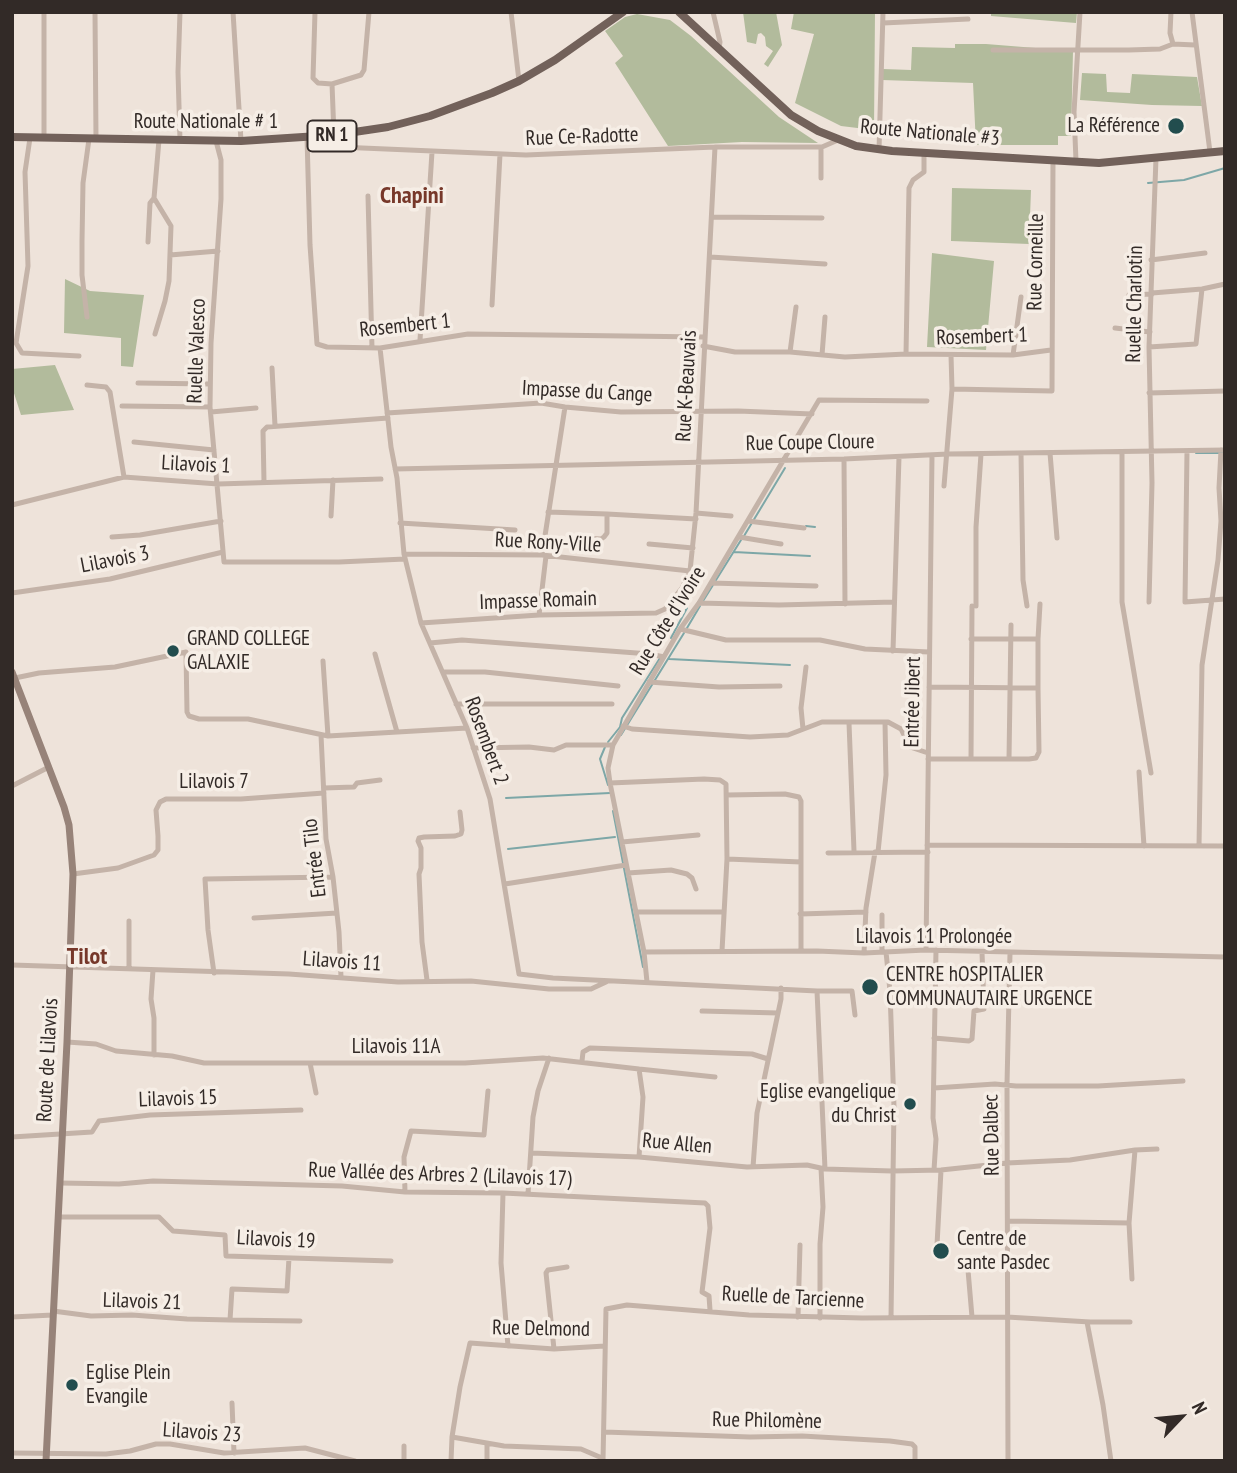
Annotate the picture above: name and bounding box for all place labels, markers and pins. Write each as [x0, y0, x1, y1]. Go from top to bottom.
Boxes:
place label: La Référence [1067, 113, 1160, 139]
marker: La Référence [1166, 116, 1186, 136]
place label: GRAND COLLEGE GALAXIE [187, 626, 310, 676]
marker: GRAND COLLEGE GALAXIE [165, 643, 181, 659]
place label: CENTRE hOSPITALIER COMMUNAUTAIRE URGENCE [886, 962, 1093, 1012]
marker: CENTRE hOSPITALIER COMMUNAUTAIRE URGENCE [860, 977, 880, 997]
place label: Eglise evangelique du Christ [760, 1079, 896, 1129]
marker: Eglise evangelique du Christ [902, 1096, 918, 1112]
place label: Centre de sante Pasdec [957, 1226, 1050, 1276]
marker: Centre de sante Pasdec [931, 1241, 951, 1261]
place label: Eglise Plein Evangile [86, 1360, 171, 1410]
marker: Eglise Plein Evangile [64, 1377, 80, 1393]

